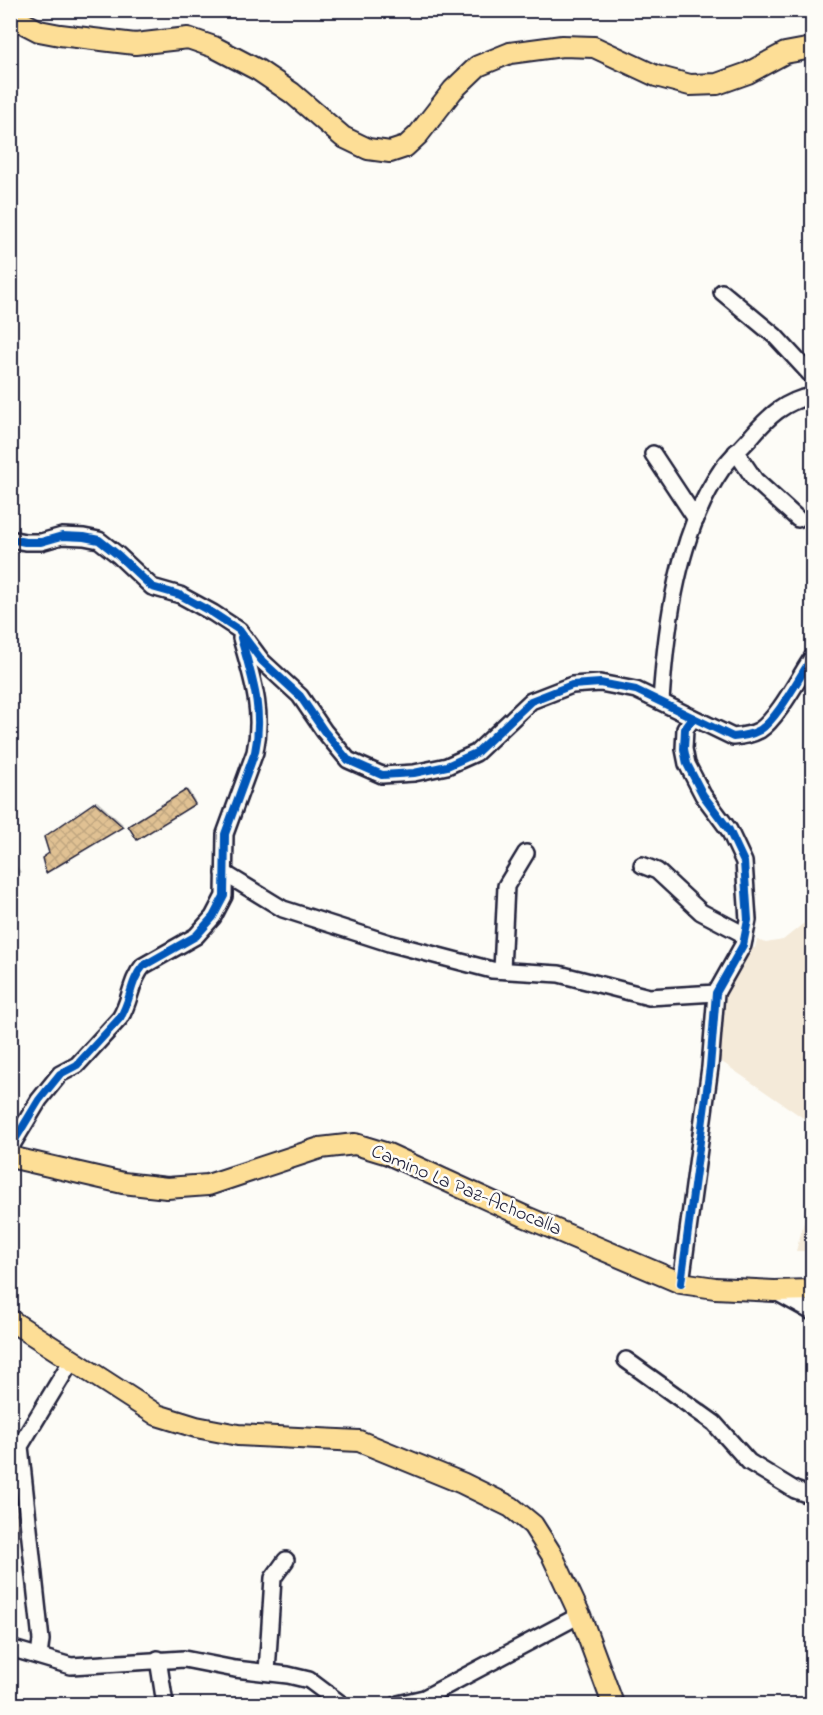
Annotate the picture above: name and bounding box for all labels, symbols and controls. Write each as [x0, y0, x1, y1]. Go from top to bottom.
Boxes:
street label: Camino La Paz-Achocalla [366, 1138, 566, 1244]

